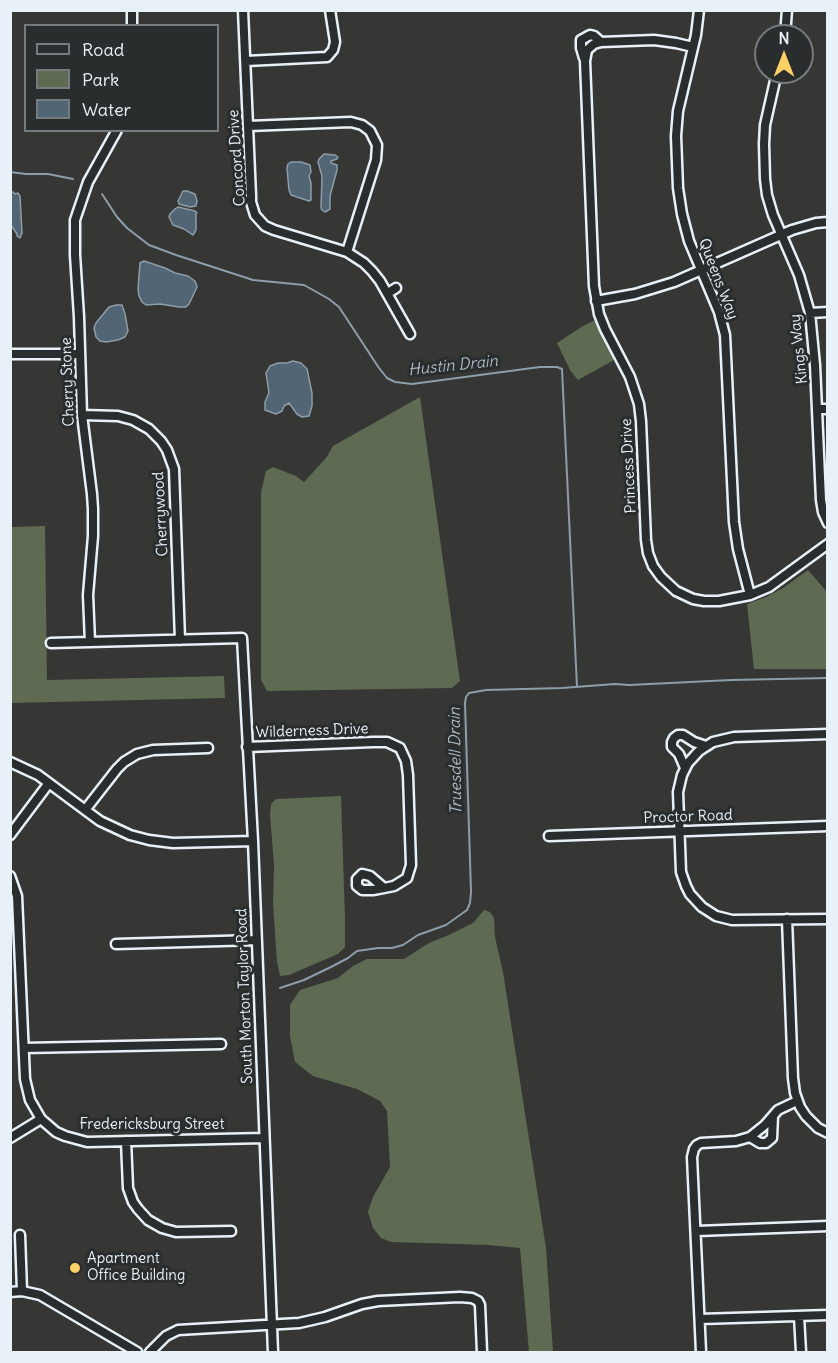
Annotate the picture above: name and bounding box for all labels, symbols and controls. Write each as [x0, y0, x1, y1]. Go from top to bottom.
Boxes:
legend [24, 24, 219, 132]
north arrow [754, 24, 814, 84]
text: N [778, 28, 790, 48]
text: Road [82, 38, 124, 61]
text: Park [82, 68, 119, 91]
text: Water [82, 98, 131, 121]
street label: Concord Drive [225, 109, 249, 207]
street label: Queens Way [694, 236, 742, 322]
street label: Kings Way [786, 313, 812, 385]
street label: Cherry Stone [57, 337, 79, 427]
water label: Hustin Drain [407, 352, 499, 380]
street label: Princess Drive [618, 418, 640, 514]
street label: Cherrywood [150, 471, 172, 557]
water label: Truesdell Drain [445, 707, 467, 815]
street label: Wilderness Drive [255, 720, 369, 742]
street label: Proctor Road [643, 806, 733, 828]
street label: South Morton Taylor Road [233, 908, 257, 1084]
street label: Fredericksburg Street [79, 1116, 225, 1134]
place label: Apartment Office Building [87, 1250, 185, 1285]
marker: Apartment Office Building [68, 1261, 82, 1275]

